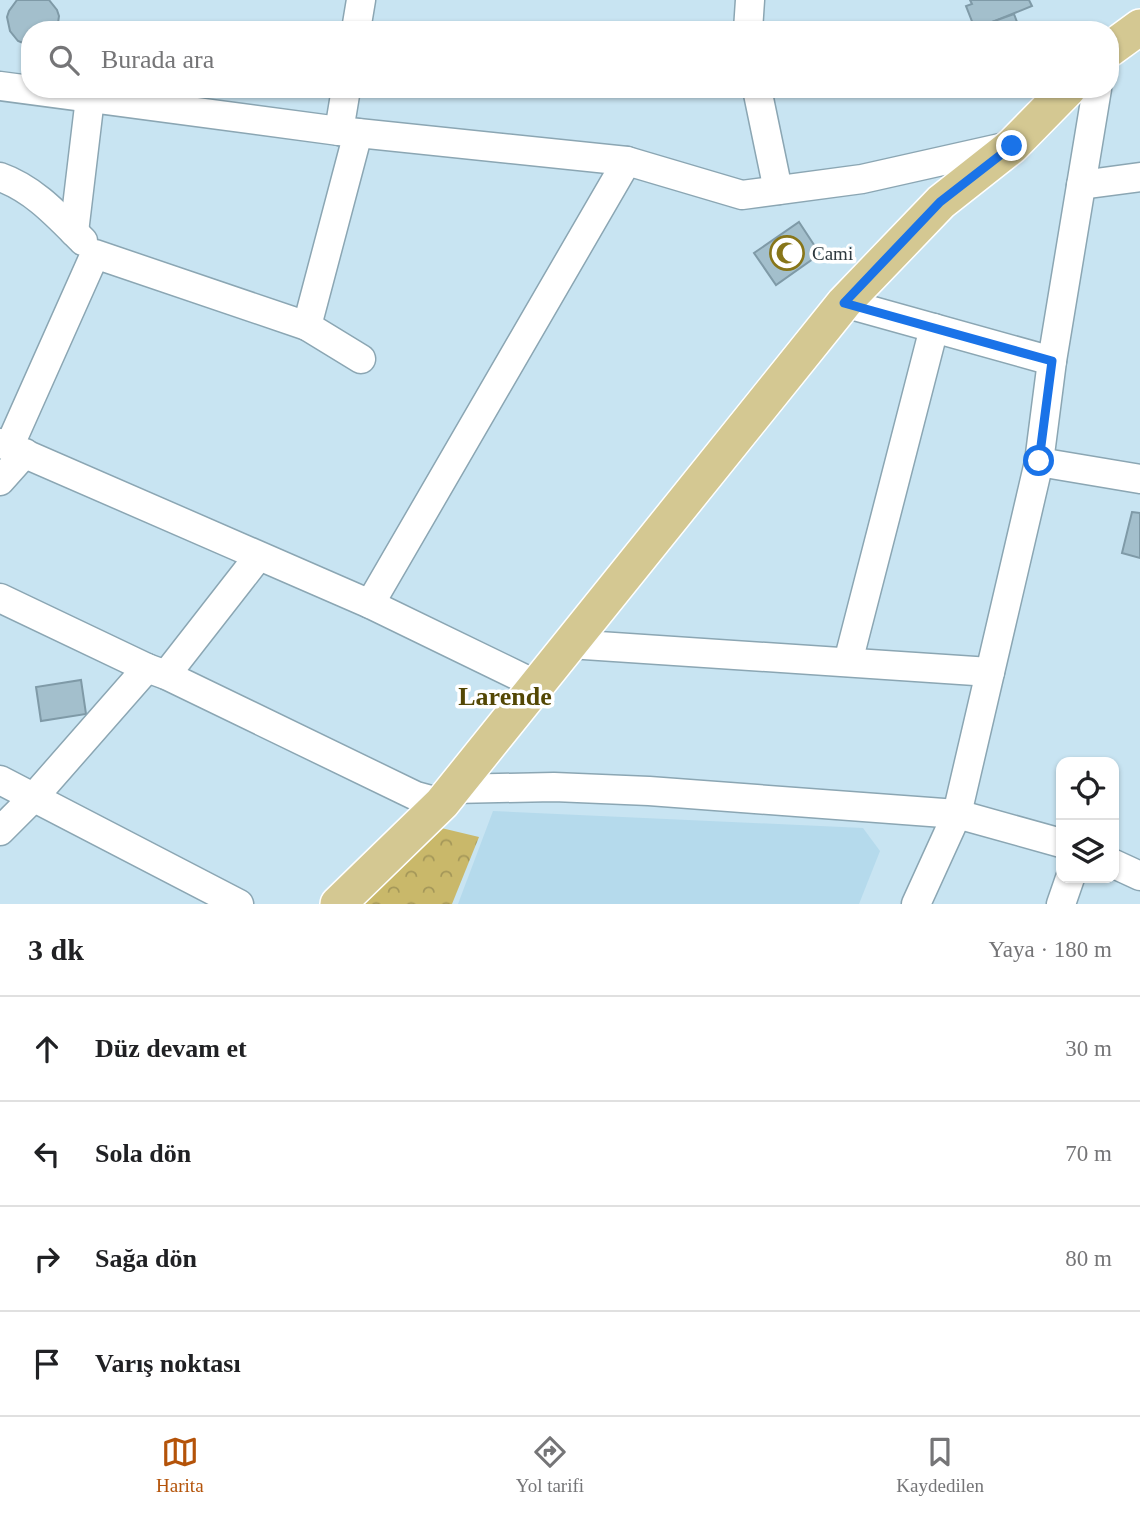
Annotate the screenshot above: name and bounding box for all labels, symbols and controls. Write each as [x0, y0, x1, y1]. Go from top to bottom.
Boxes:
search box [21, 21, 1119, 98]
icon: search [45, 41, 83, 79]
text: Burada ara [101, 45, 214, 74]
route end [996, 130, 1027, 161]
mosque icon: Cami [768, 234, 806, 272]
place label: Cami [812, 243, 853, 264]
route start [1023, 445, 1054, 476]
district label: Larende [458, 682, 552, 711]
map controls [1056, 757, 1119, 883]
button: locate [1056, 757, 1119, 820]
button: layers [1056, 820, 1119, 883]
text: 3 dk [28, 933, 84, 966]
text: Yaya · 180 m [988, 937, 1112, 962]
icon: ahead [28, 1030, 66, 1068]
text: Düz devam et [95, 1034, 247, 1063]
text: 30 m [1065, 1036, 1112, 1061]
icon: left [28, 1135, 66, 1173]
text: Sola dön [95, 1139, 191, 1168]
text: 70 m [1065, 1141, 1112, 1166]
icon: right [28, 1240, 66, 1278]
text: Sağa dön [95, 1244, 197, 1273]
text: 80 m [1065, 1246, 1112, 1271]
icon: arrive [28, 1345, 66, 1383]
text: Varış noktası [95, 1349, 241, 1378]
tab: Harita [156, 1433, 204, 1497]
tab: Yol tarifi [516, 1433, 584, 1497]
tab: Kaydedilen [896, 1433, 984, 1497]

